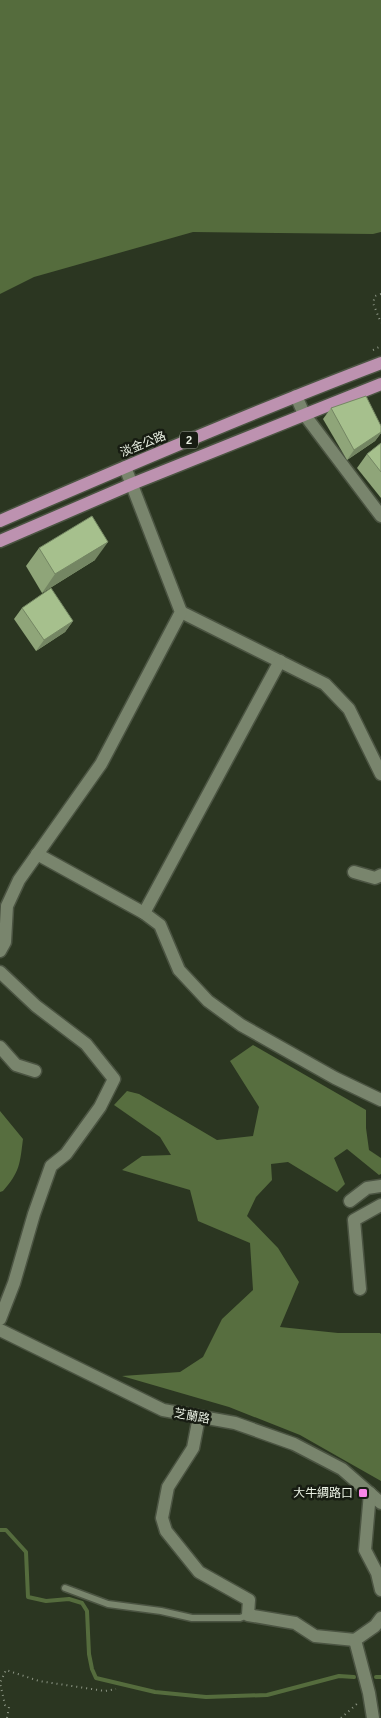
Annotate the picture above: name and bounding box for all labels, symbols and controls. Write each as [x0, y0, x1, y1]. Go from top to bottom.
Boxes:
street label: 淡金公路 [118, 429, 168, 459]
road number: 2 [180, 432, 198, 448]
street label: 芝蘭路 [173, 1406, 211, 1426]
place label: 大牛綢路口 [293, 1486, 353, 1500]
marker: 大牛綢路口 [357, 1487, 369, 1499]

